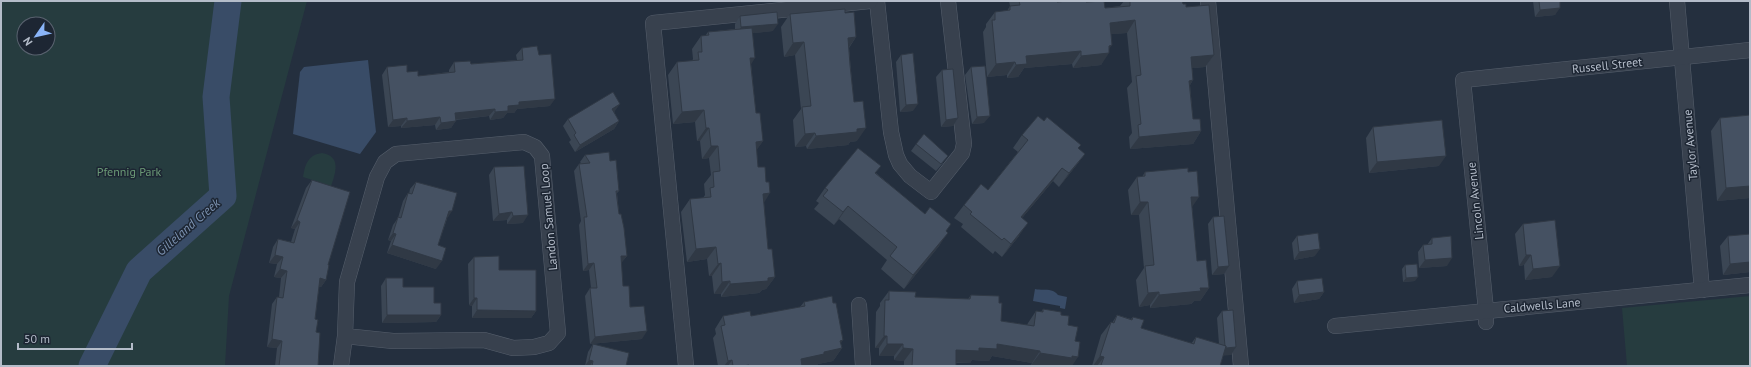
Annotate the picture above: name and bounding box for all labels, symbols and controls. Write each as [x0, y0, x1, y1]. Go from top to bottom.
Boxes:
north arrow [16, 16, 56, 56]
text: N [20, 35, 36, 49]
street label: Russell Street [1571, 54, 1643, 76]
street label: Taylor Avenue [1679, 109, 1701, 181]
street label: Lincoln Avenue [1463, 161, 1487, 241]
street label: Landon Samuel Loop [536, 163, 560, 271]
park label: Pfennig Park [97, 164, 162, 179]
water label: Gilleland Creek [152, 194, 224, 259]
street label: Caldwells Lane [1503, 294, 1581, 316]
scale bar [18, 325, 132, 351]
text: 50 m [24, 331, 50, 346]

